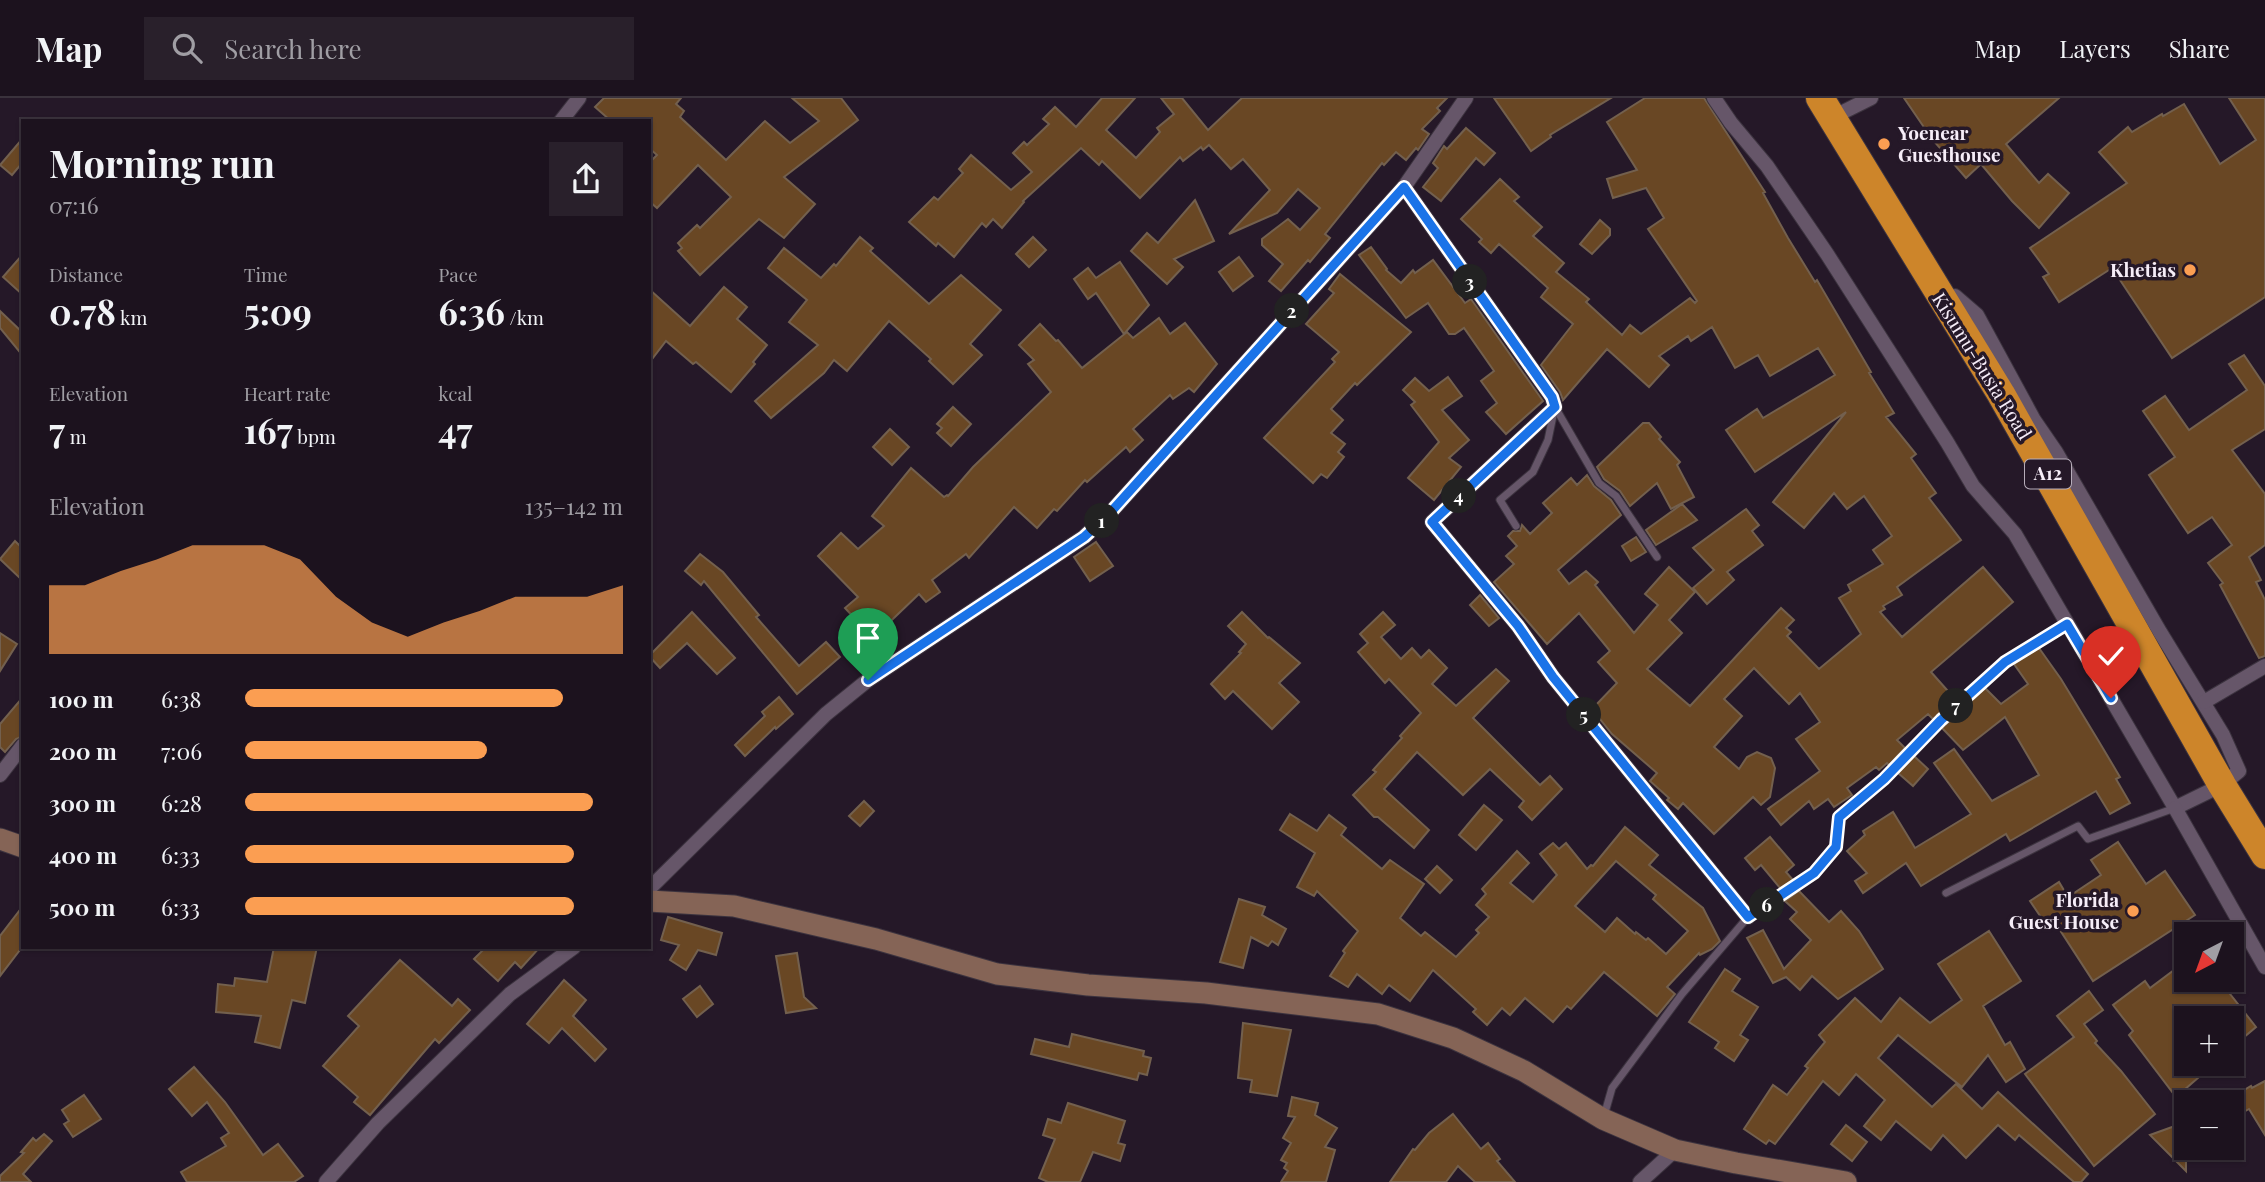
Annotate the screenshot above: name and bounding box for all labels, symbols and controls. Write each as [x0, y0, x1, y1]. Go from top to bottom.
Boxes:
search box [144, 17, 634, 80]
text: Map [35, 26, 102, 70]
icon: search [168, 29, 206, 67]
text: Search here [224, 31, 362, 66]
text: Map [1975, 32, 2021, 64]
text: Layers [2059, 32, 2131, 64]
text: Share [2169, 32, 2230, 64]
place label: Yoenear Guesthouse [1897, 119, 2001, 167]
marker: Yoenear Guesthouse [1876, 136, 1892, 152]
text: Morning run [49, 137, 275, 188]
button: share [549, 142, 623, 216]
text: 07:16 [49, 189, 99, 220]
place label: Khetias [2110, 256, 2176, 282]
text: Distance [49, 261, 123, 287]
text: Time [244, 261, 288, 287]
text: Pace [438, 261, 478, 287]
marker: Khetias [2182, 262, 2198, 278]
pin: 3 [1452, 264, 1488, 300]
text: 3 [1465, 268, 1474, 294]
text: 0.78 [49, 287, 116, 334]
text: 5:09 [244, 287, 312, 334]
text: 6:36 [438, 287, 505, 334]
street label: Kisumu-Busia Road [1927, 287, 2039, 444]
pin: 2 [1274, 294, 1310, 328]
text: 2 [1287, 297, 1296, 323]
text: km [116, 304, 147, 330]
text: /km [505, 304, 544, 330]
text: Elevation [49, 380, 128, 406]
text: Heart rate [244, 380, 331, 406]
text: kcal [438, 380, 472, 406]
text: 7 [49, 406, 65, 453]
text: 167 [244, 406, 293, 453]
text: 47 [438, 406, 472, 453]
text: m [65, 423, 87, 449]
text: bpm [293, 423, 336, 449]
road number: A12 [2025, 460, 2071, 488]
pin: 4 [1442, 478, 1476, 514]
text: 4 [1453, 482, 1464, 508]
text: Elevation [49, 490, 145, 521]
text: 135–142 m [525, 490, 623, 521]
pin: 1 [1084, 504, 1120, 538]
text: 1 [1098, 507, 1105, 533]
pin [838, 608, 898, 680]
icon: arrive [849, 619, 887, 657]
pin [2081, 626, 2141, 698]
icon: check [2092, 637, 2130, 675]
text: 100 m [49, 683, 114, 714]
text: 6:38 [161, 683, 201, 714]
pin: 7 [1938, 688, 1974, 724]
text: 7 [1951, 692, 1960, 718]
pin: 5 [1566, 698, 1602, 732]
text: 5 [1579, 701, 1588, 727]
text: 200 m [49, 735, 117, 766]
text: 7:06 [161, 735, 202, 766]
text: 300 m [49, 787, 116, 818]
text: 6:28 [161, 787, 202, 818]
text: 400 m [49, 839, 117, 870]
text: 6:33 [161, 839, 200, 870]
place label: Florida Guest House [2009, 886, 2119, 934]
pin: 6 [1750, 888, 1784, 922]
text: 500 m [49, 891, 115, 922]
text: 6:33 [161, 891, 200, 922]
text: 6 [1761, 891, 1772, 917]
marker: Florida Guest House [2125, 903, 2141, 919]
north arrow [2174, 922, 2244, 992]
map controls [2174, 922, 2244, 1160]
button: + [2174, 1006, 2244, 1076]
button: − [2174, 1090, 2244, 1160]

